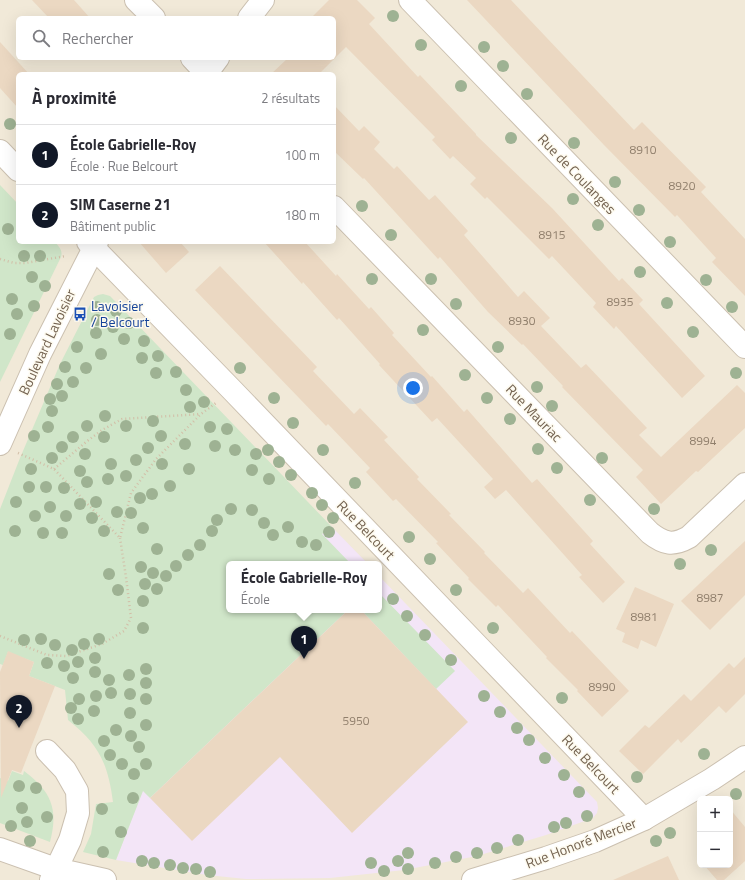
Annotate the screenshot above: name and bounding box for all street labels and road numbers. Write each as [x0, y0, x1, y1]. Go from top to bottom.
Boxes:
street label: Rue de Coulanges [533, 129, 621, 219]
street label: Boulevard Lavoisier [13, 285, 80, 398]
street label: Rue Mauriac [501, 379, 567, 446]
street label: Rue Belcourt [333, 495, 400, 564]
street label: Rue Belcourt [558, 729, 625, 798]
street label: Rue Honoré Mercier [522, 812, 639, 873]

